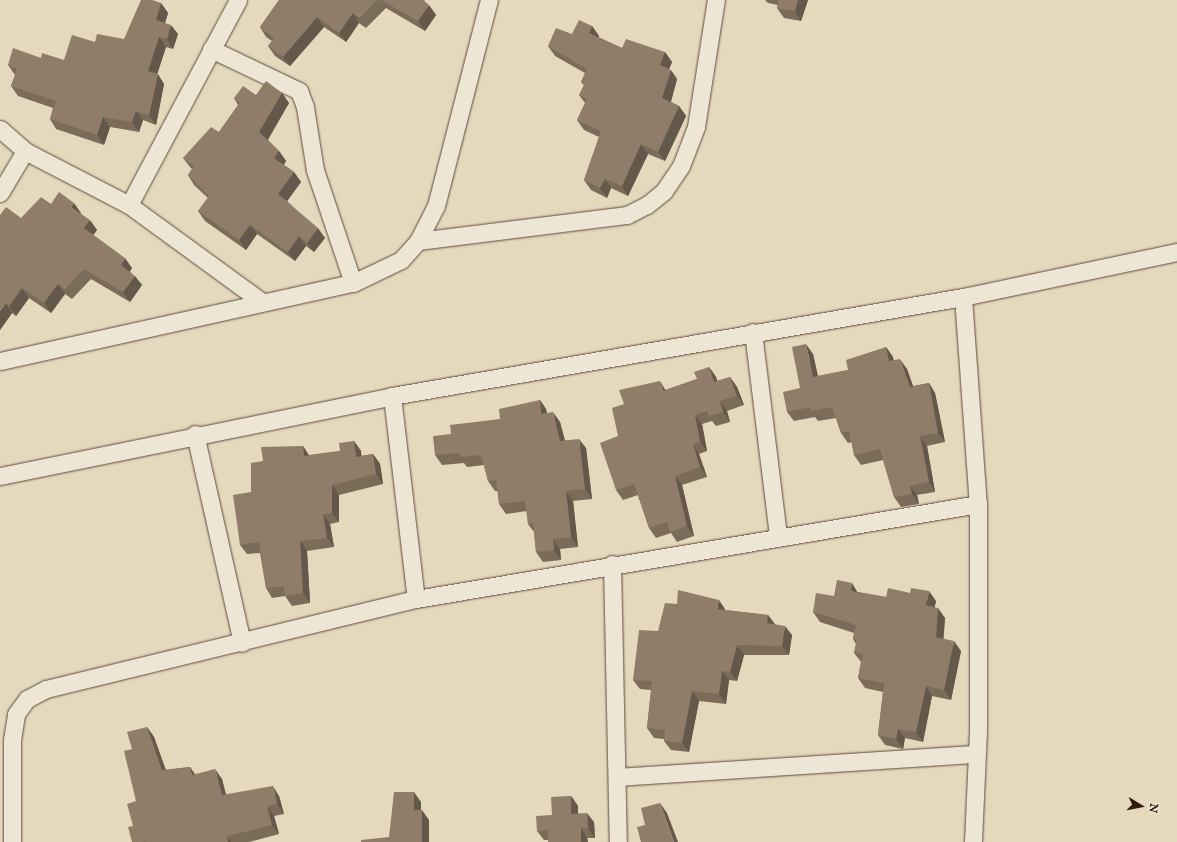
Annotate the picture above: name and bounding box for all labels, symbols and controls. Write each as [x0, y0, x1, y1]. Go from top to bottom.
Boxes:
north arrow [1121, 786, 1161, 826]
text: N [1145, 802, 1161, 814]

